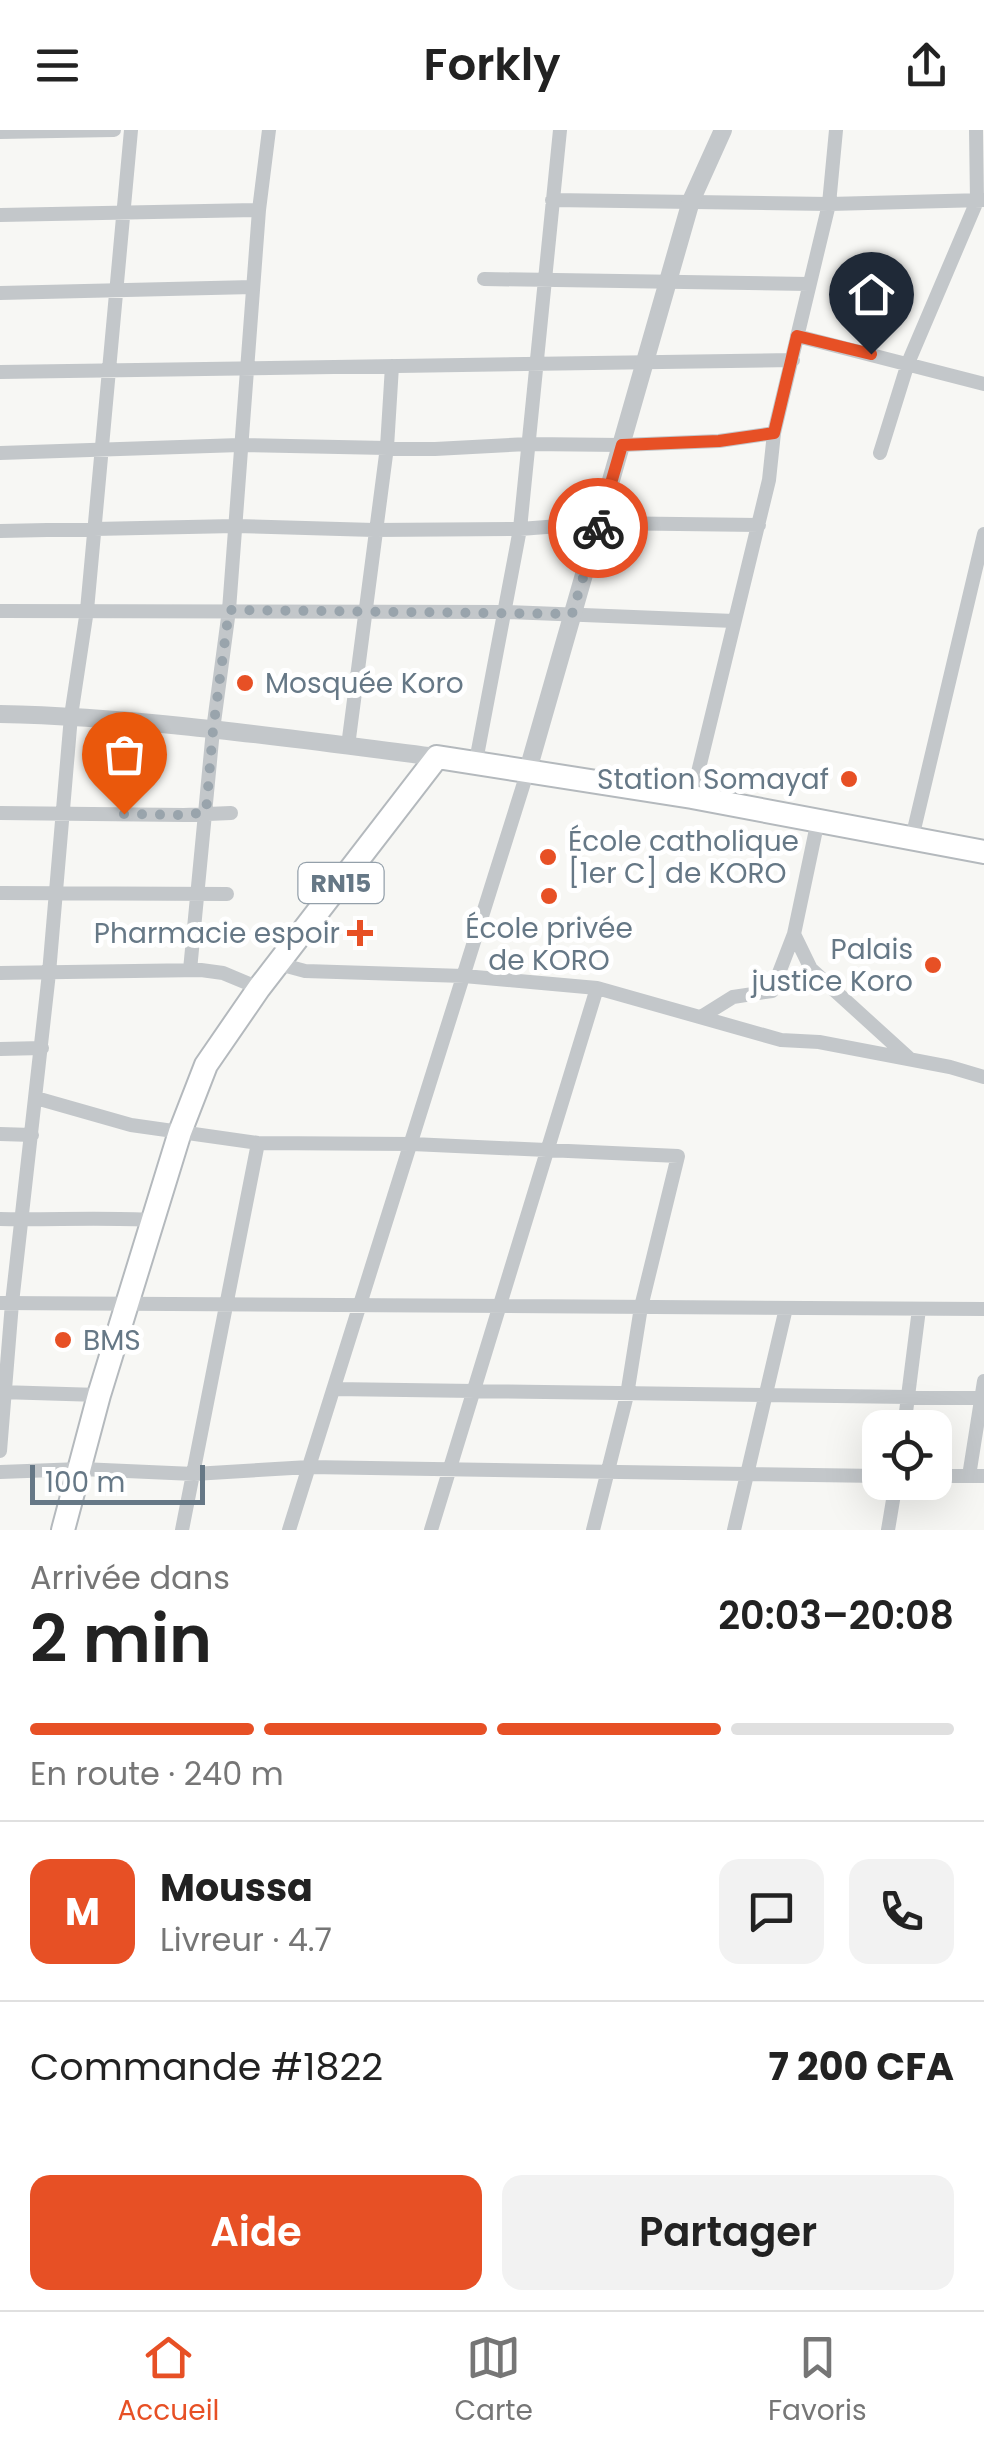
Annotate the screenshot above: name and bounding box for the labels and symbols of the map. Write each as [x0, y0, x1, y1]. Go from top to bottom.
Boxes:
pin [829, 252, 914, 355]
courier [548, 478, 648, 578]
place label: Mosquée Koro [265, 664, 464, 703]
marker: Mosquée Koro [234, 672, 256, 694]
pin [82, 712, 167, 815]
place label: Station Somayaf [597, 760, 829, 799]
marker: Station Somayaf [838, 768, 860, 790]
place label: École catholique [1er C] de KORO [568, 822, 799, 893]
marker: École catholique [1er C] de KORO [537, 846, 559, 868]
road number: RN15 [298, 863, 384, 903]
marker: École privée de KORO [538, 885, 560, 907]
place label: École privée de KORO [465, 909, 633, 980]
place label: Pharmacie espoir [94, 914, 340, 953]
marker: Pharmacie espoir [349, 922, 371, 944]
place label: Palais justice Koro [751, 930, 913, 1001]
marker: Palais justice Koro [922, 954, 944, 976]
place label: BMS [83, 1321, 141, 1360]
marker: BMS [52, 1329, 74, 1351]
scale bar [30, 1460, 205, 1504]

